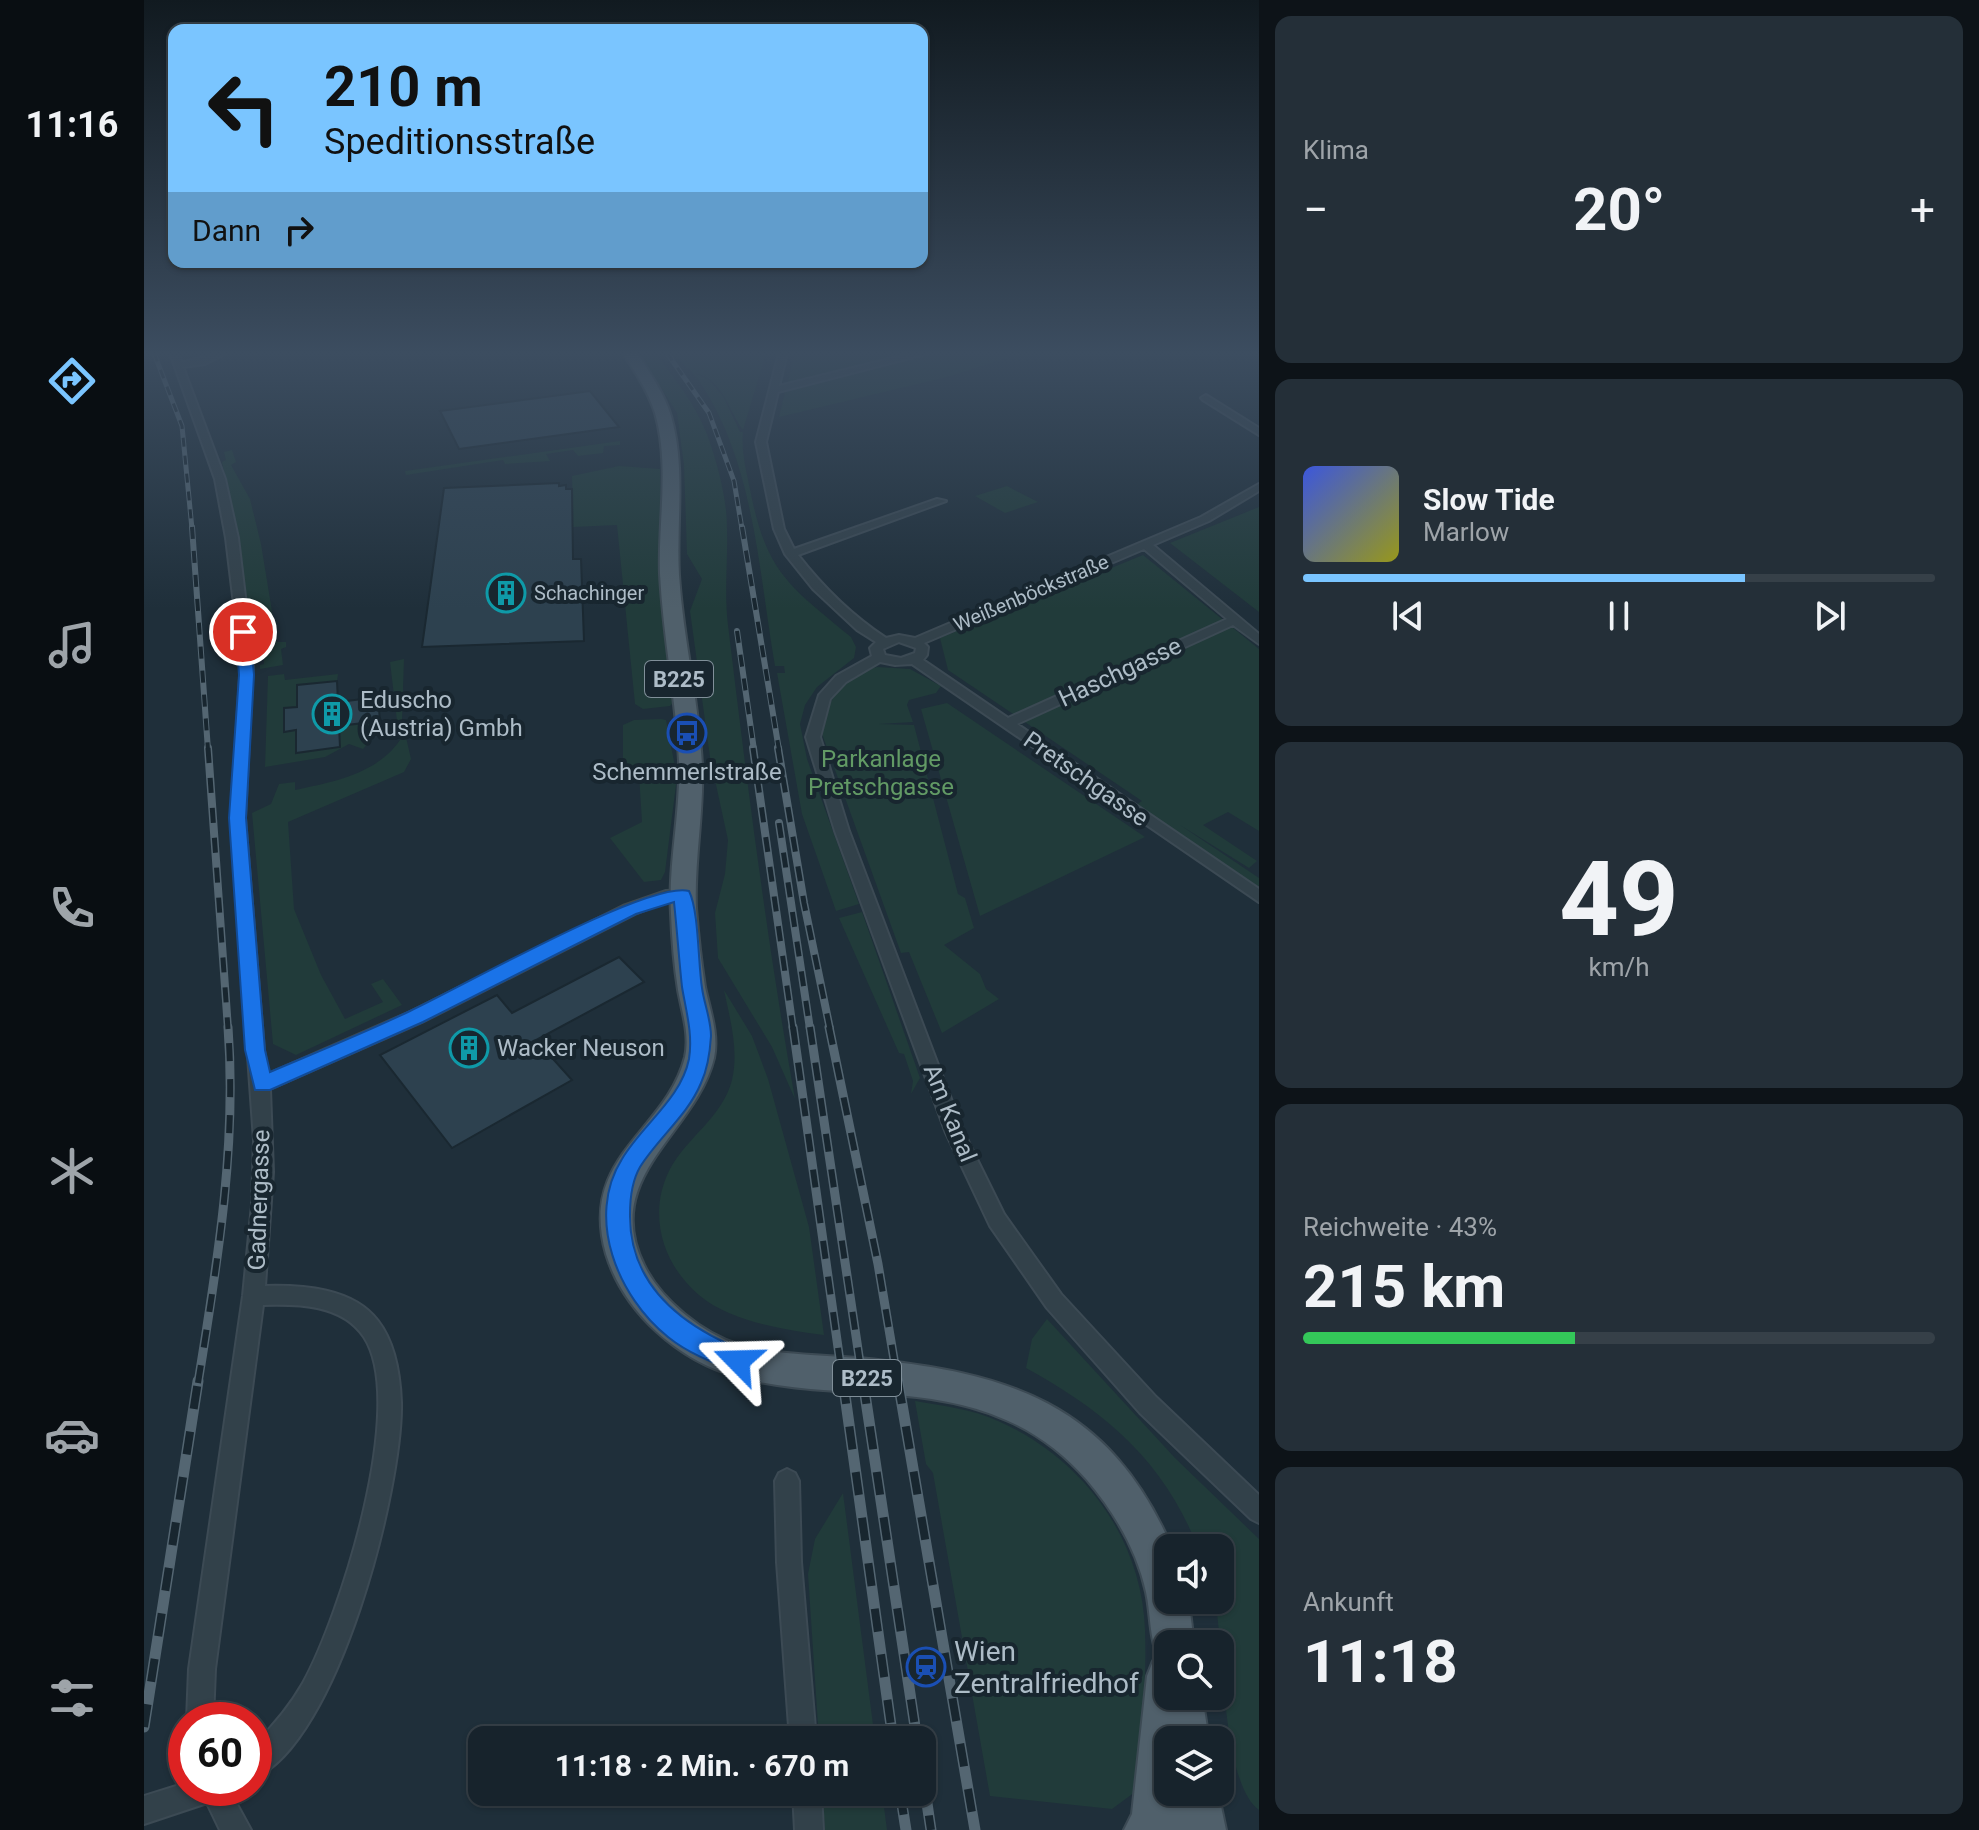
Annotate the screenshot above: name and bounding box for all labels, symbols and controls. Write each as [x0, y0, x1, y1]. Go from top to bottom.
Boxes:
text: 210 m [324, 54, 483, 120]
icon: left [192, 56, 296, 160]
text: 11:16 [26, 104, 118, 146]
text: Speditionsstraße [324, 121, 595, 163]
text: Klima [1303, 135, 1369, 165]
text: 20° [1573, 174, 1665, 245]
text: − [1303, 184, 1328, 236]
text: + [1910, 184, 1935, 236]
icon: right [277, 208, 321, 252]
text: Dann [192, 213, 261, 248]
icon: directions [44, 353, 100, 409]
text: Slow Tide [1423, 482, 1555, 517]
text: Marlow [1423, 517, 1509, 547]
street label: Weißenböckstraße [950, 549, 1112, 637]
building icon: Schachinger [485, 572, 527, 614]
place label: Schachinger [534, 581, 644, 605]
icon: previous [1386, 594, 1430, 638]
icon: pause [1597, 594, 1641, 638]
icon: next [1808, 594, 1852, 638]
pin [209, 598, 277, 666]
icon: arrive [221, 610, 265, 654]
icon: music [44, 617, 100, 673]
street label: Haschgasse [1054, 631, 1186, 713]
road number: B225 [645, 661, 713, 697]
place label: Eduscho (Austria) Gmbh [360, 686, 523, 742]
building icon: Eduscho (Austria) Gmbh [311, 693, 353, 735]
bus stop icon: Schemmerlstraße [666, 712, 708, 754]
street label: Pretschgasse [1018, 726, 1154, 832]
park label: Parkanlage Pretschgasse [808, 745, 954, 801]
place label: Schemmerlstraße [592, 758, 782, 786]
text: 49 [1559, 839, 1679, 960]
icon: phone [44, 880, 100, 936]
text: km/h [1588, 952, 1650, 982]
building icon: Wacker Neuson [448, 1027, 490, 1069]
place label: Wacker Neuson [497, 1034, 665, 1062]
street label: Am Kanal [918, 1060, 982, 1166]
street label: Gadnergasse [243, 1129, 275, 1271]
icon: climate [44, 1143, 100, 1199]
text: Reichweite · 43% [1303, 1212, 1497, 1242]
text: 215 km [1303, 1251, 1505, 1322]
position arrow [696, 1319, 780, 1403]
road number: B225 [833, 1360, 901, 1396]
icon: car [44, 1407, 100, 1463]
map controls [1154, 1534, 1234, 1806]
button: sound [1154, 1534, 1234, 1614]
text: Ankunft [1303, 1587, 1394, 1617]
text: 11:18 [1303, 1626, 1458, 1697]
button: search [1154, 1630, 1234, 1710]
place label: Wien Zentralfriedhof [954, 1635, 1139, 1700]
station icon: Wien Zentralfriedhof [905, 1646, 947, 1688]
icon: filters [44, 1670, 100, 1726]
speed limit sign: 60 [168, 1702, 272, 1806]
button: layers [1154, 1726, 1234, 1806]
text: 11:18 · 2 Min. · 670 m [555, 1748, 849, 1783]

